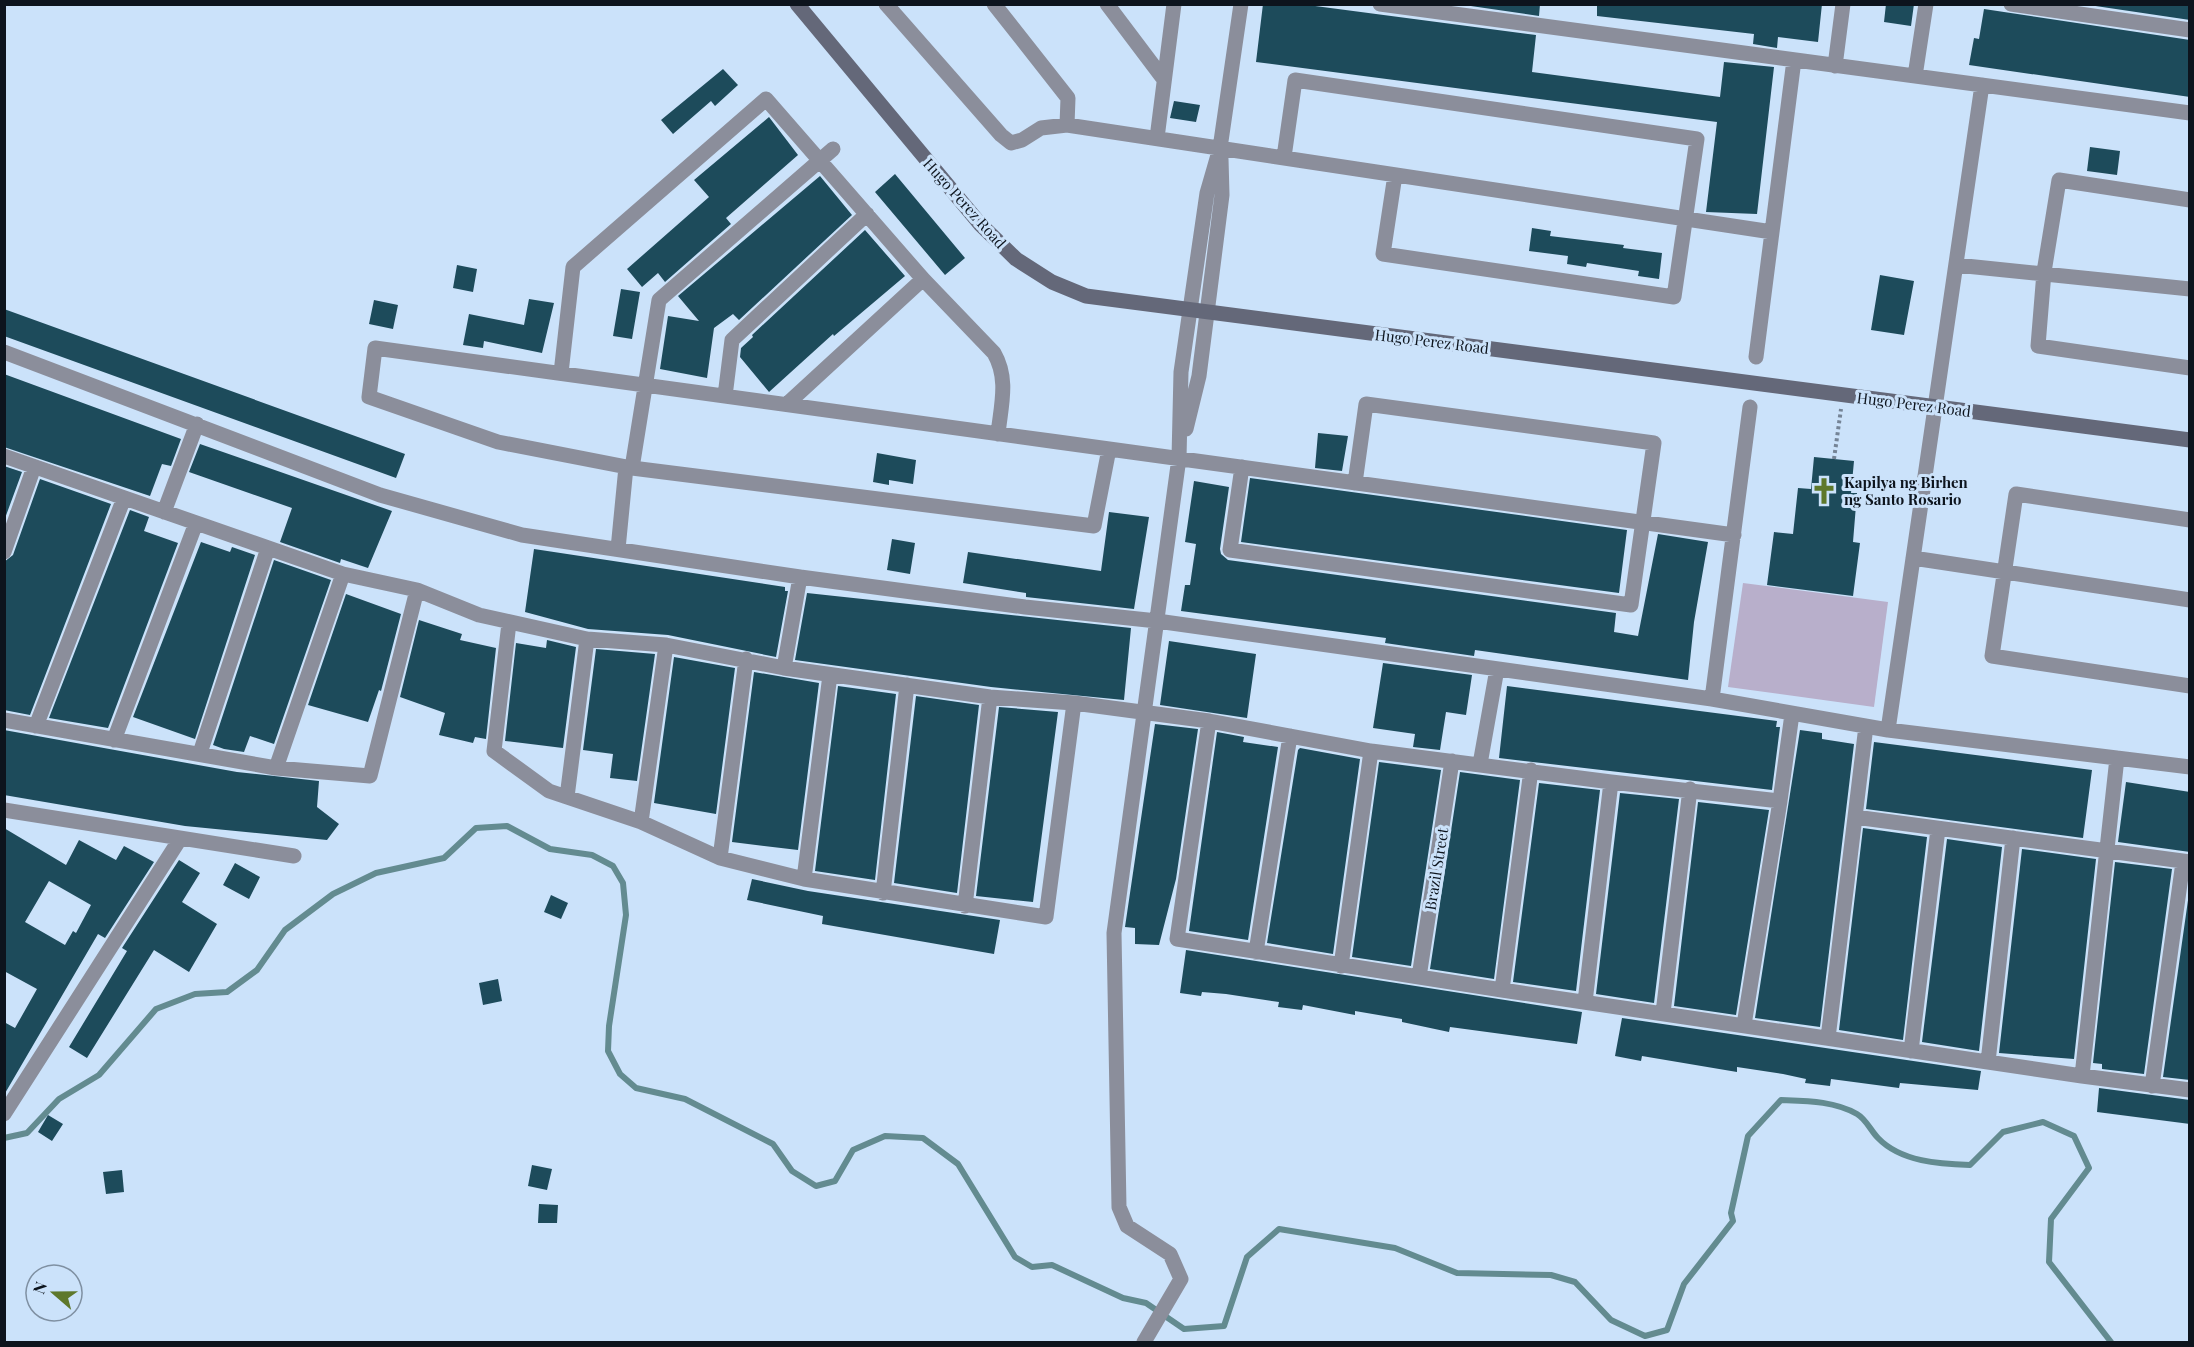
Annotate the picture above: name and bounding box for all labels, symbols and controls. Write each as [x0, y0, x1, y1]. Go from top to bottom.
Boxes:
street label: Hugo Perez Road [919, 154, 1011, 253]
street label: Hugo Perez Road [1374, 324, 1490, 358]
street label: Hugo Perez Road [1856, 387, 1972, 421]
place label: Kapilya ng Birhen ng Santo Rosario [1844, 472, 1969, 509]
church icon: Kapilya ng Birhen ng Santo Rosario [1809, 476, 1839, 506]
street label: Brazil Street [1420, 826, 1452, 912]
north arrow [24, 1263, 84, 1323]
text: N [28, 1278, 51, 1297]

